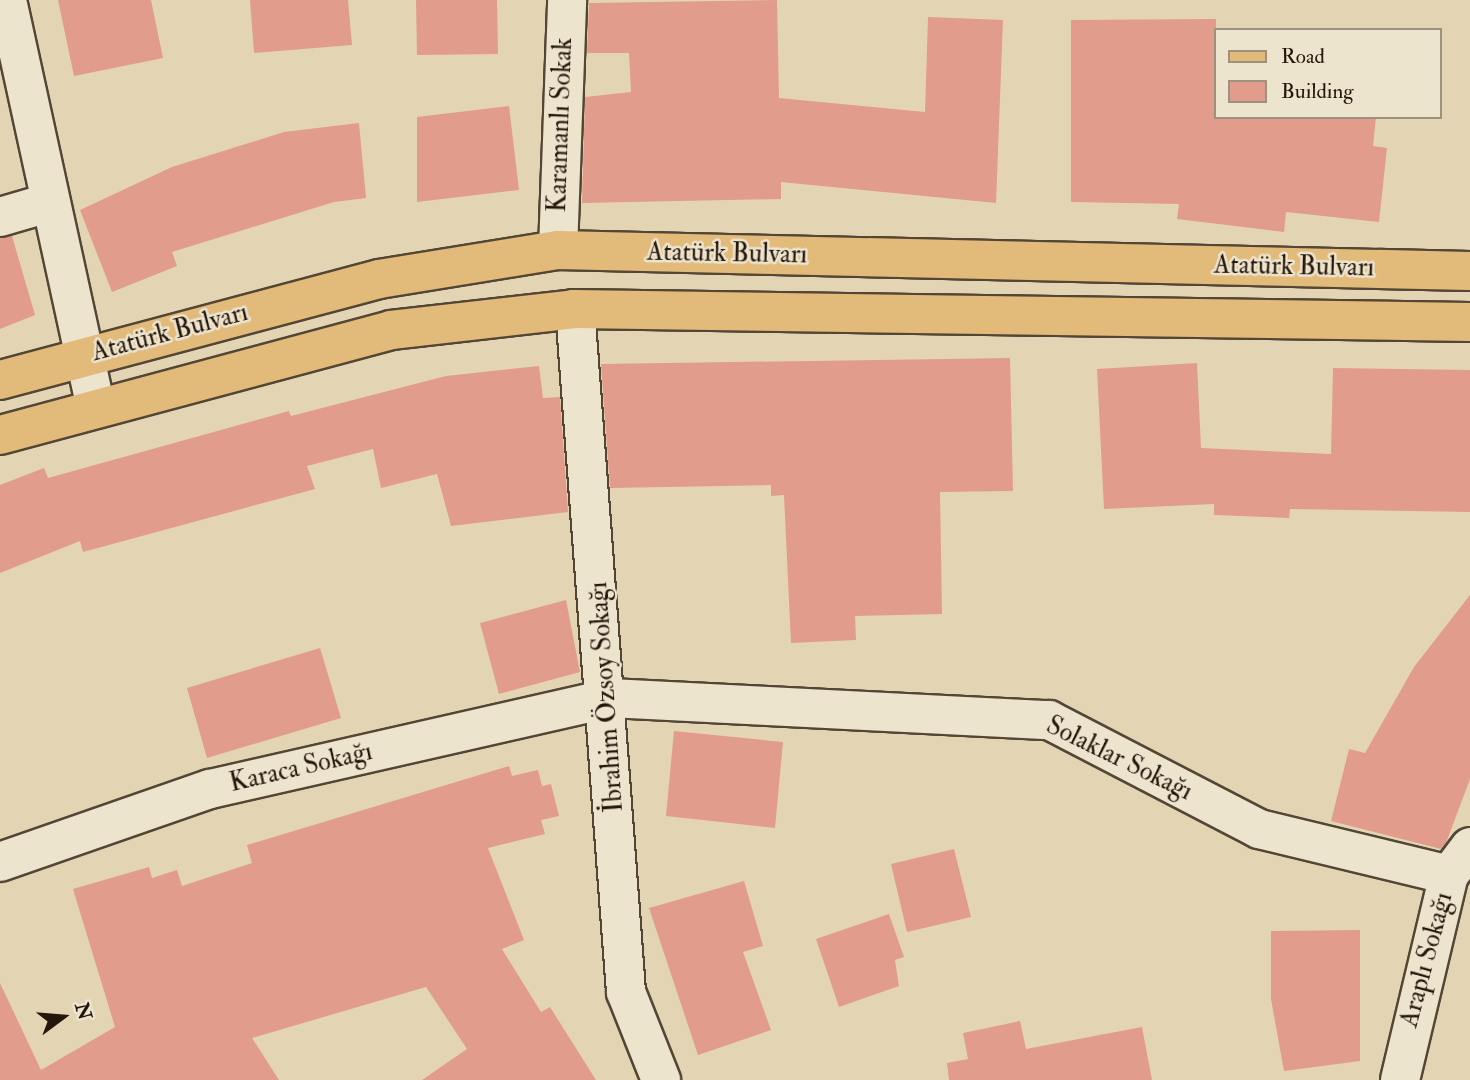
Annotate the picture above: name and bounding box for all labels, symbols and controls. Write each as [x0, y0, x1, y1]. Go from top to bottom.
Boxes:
legend [1214, 28, 1442, 119]
street label: Karamanlı Sokak [542, 37, 580, 213]
text: Road [1281, 43, 1325, 70]
text: Building [1281, 78, 1354, 105]
street label: Atatürk Bulvarı [646, 237, 808, 271]
street label: Atatürk Bulvarı [1213, 250, 1375, 284]
street label: Atatürk Bulvarı [88, 297, 252, 369]
street label: İbrahim Özsoy Sokağı [583, 581, 631, 813]
street label: Solaklar Sokağı [1041, 710, 1197, 808]
street label: Karaca Sokağı [227, 736, 375, 800]
street label: Araplı Sokağı [1394, 889, 1460, 1031]
north arrow [28, 982, 98, 1052]
text: N [69, 1000, 97, 1023]

